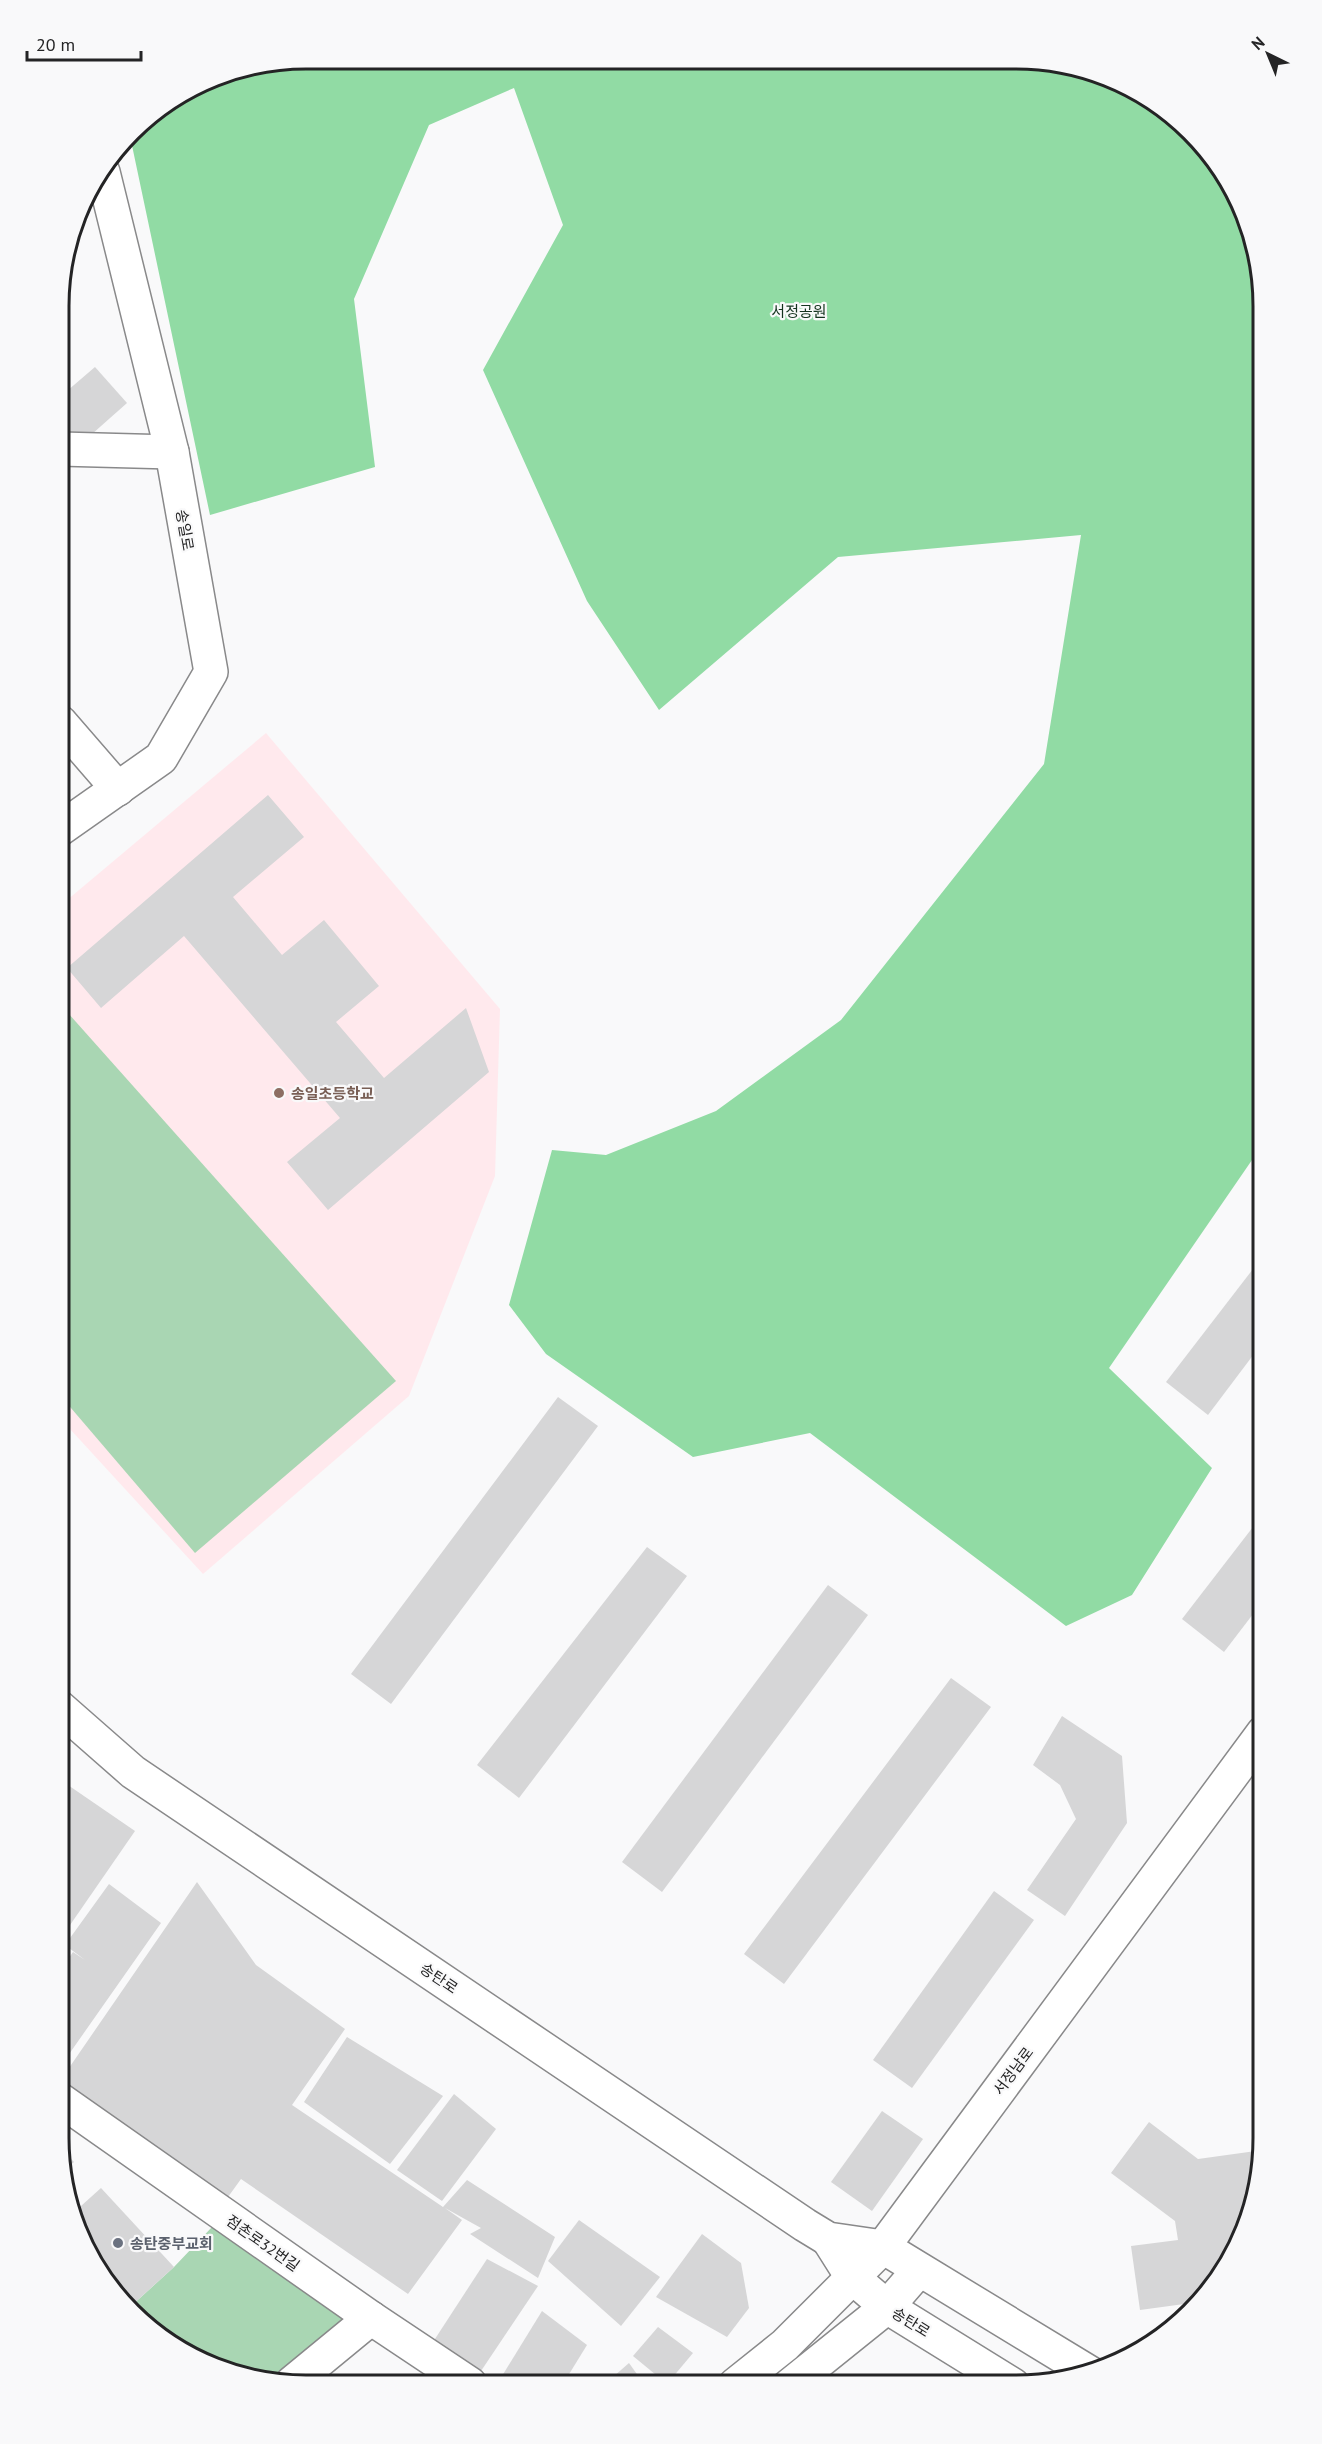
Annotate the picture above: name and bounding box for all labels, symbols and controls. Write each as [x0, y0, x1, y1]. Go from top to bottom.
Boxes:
scale bar [27, 24, 141, 62]
north arrow [1238, 24, 1298, 84]
text: N [1247, 32, 1268, 54]
text: 20 m [36, 33, 75, 56]
park label: 서정공원 [771, 302, 827, 321]
street label: 송일로 [172, 508, 198, 552]
place label: 송일초등학교 [291, 1084, 374, 1103]
marker: 송일초등학교 [272, 1086, 286, 1100]
street label: 송탄로 [417, 1959, 461, 1997]
street label: 서정남로 [989, 2043, 1037, 2099]
street label: 점촌로32번길 [223, 2211, 303, 2275]
place label: 송탄중부교회 [130, 2234, 213, 2253]
marker: 송탄중부교회 [111, 2236, 125, 2250]
street label: 송탄로 [888, 2303, 934, 2341]

